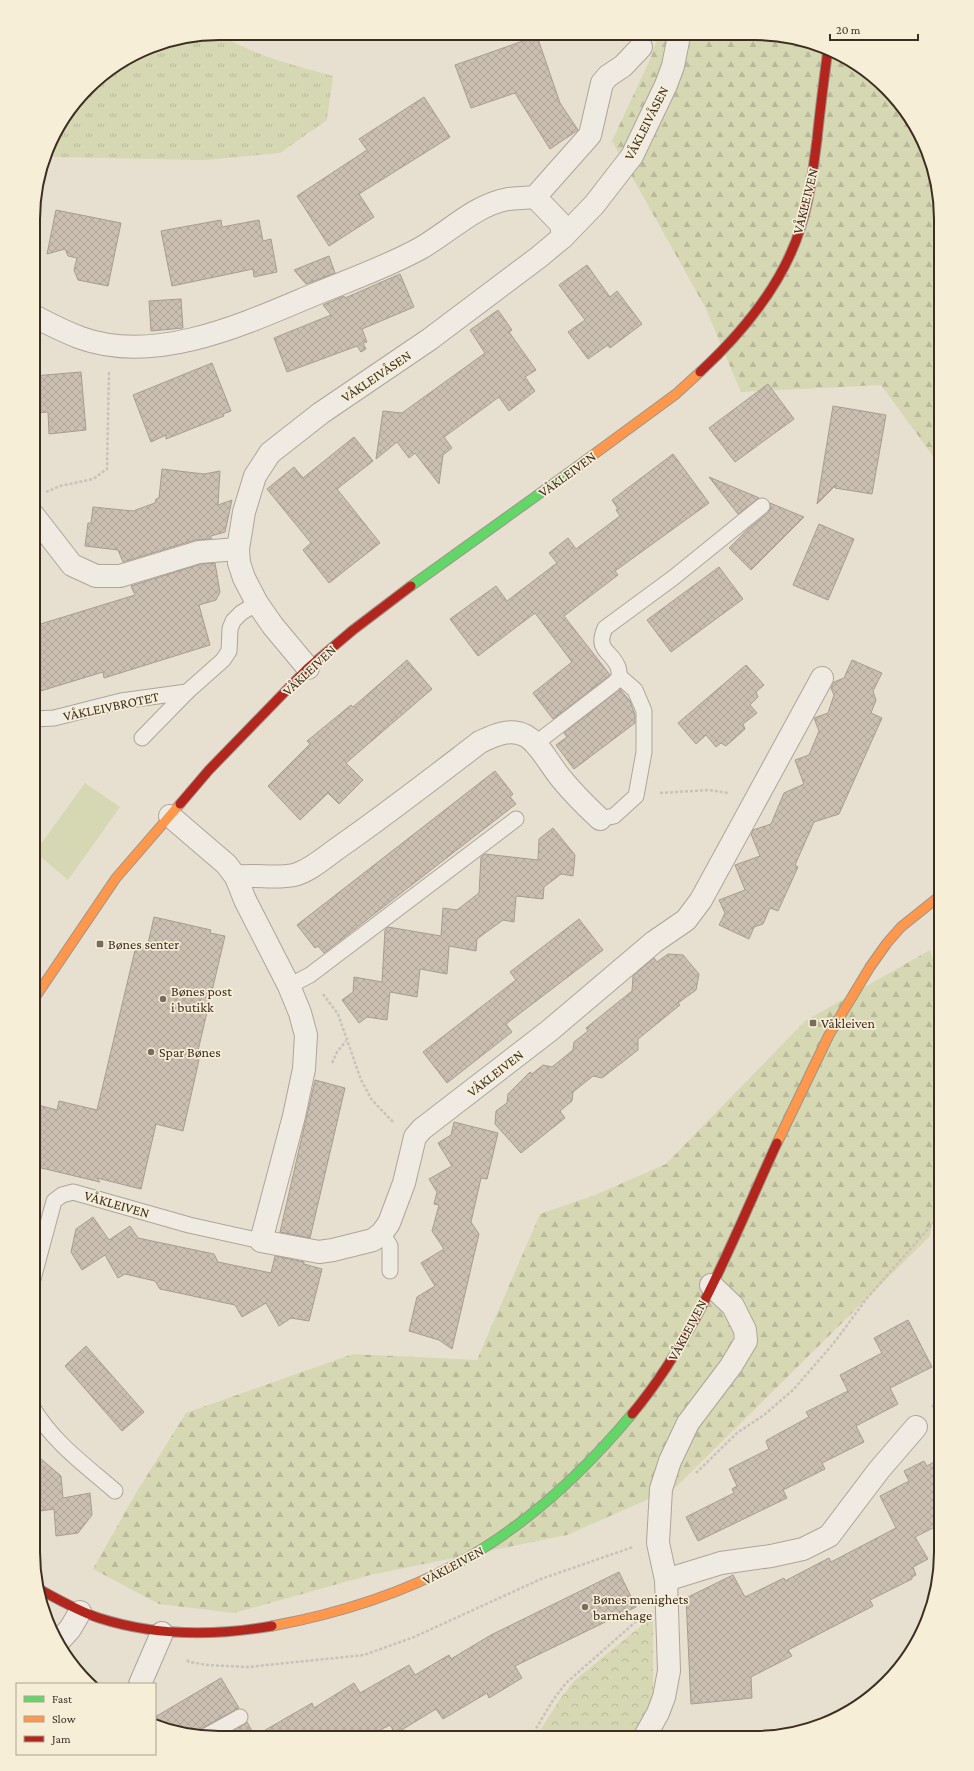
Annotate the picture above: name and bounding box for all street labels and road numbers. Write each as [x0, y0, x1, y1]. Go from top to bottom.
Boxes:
street label: VÅKLEIVÅSEN [620, 83, 672, 163]
street label: VÅKLEIVEN [789, 167, 821, 235]
street label: VÅKLEIVÅSEN [338, 347, 414, 405]
street label: VÅKLEIVEN [535, 448, 599, 500]
street label: VÅKLEIVEN [279, 641, 339, 699]
street label: VÅKLEIVBROTET [62, 688, 161, 724]
street label: VÅKLEIVEN [464, 1046, 526, 1100]
street label: VÅKLEIVEN [83, 1187, 151, 1221]
street label: VÅKLEIVEN [664, 1297, 710, 1363]
street label: VÅKLEIVEN [420, 1542, 486, 1588]

